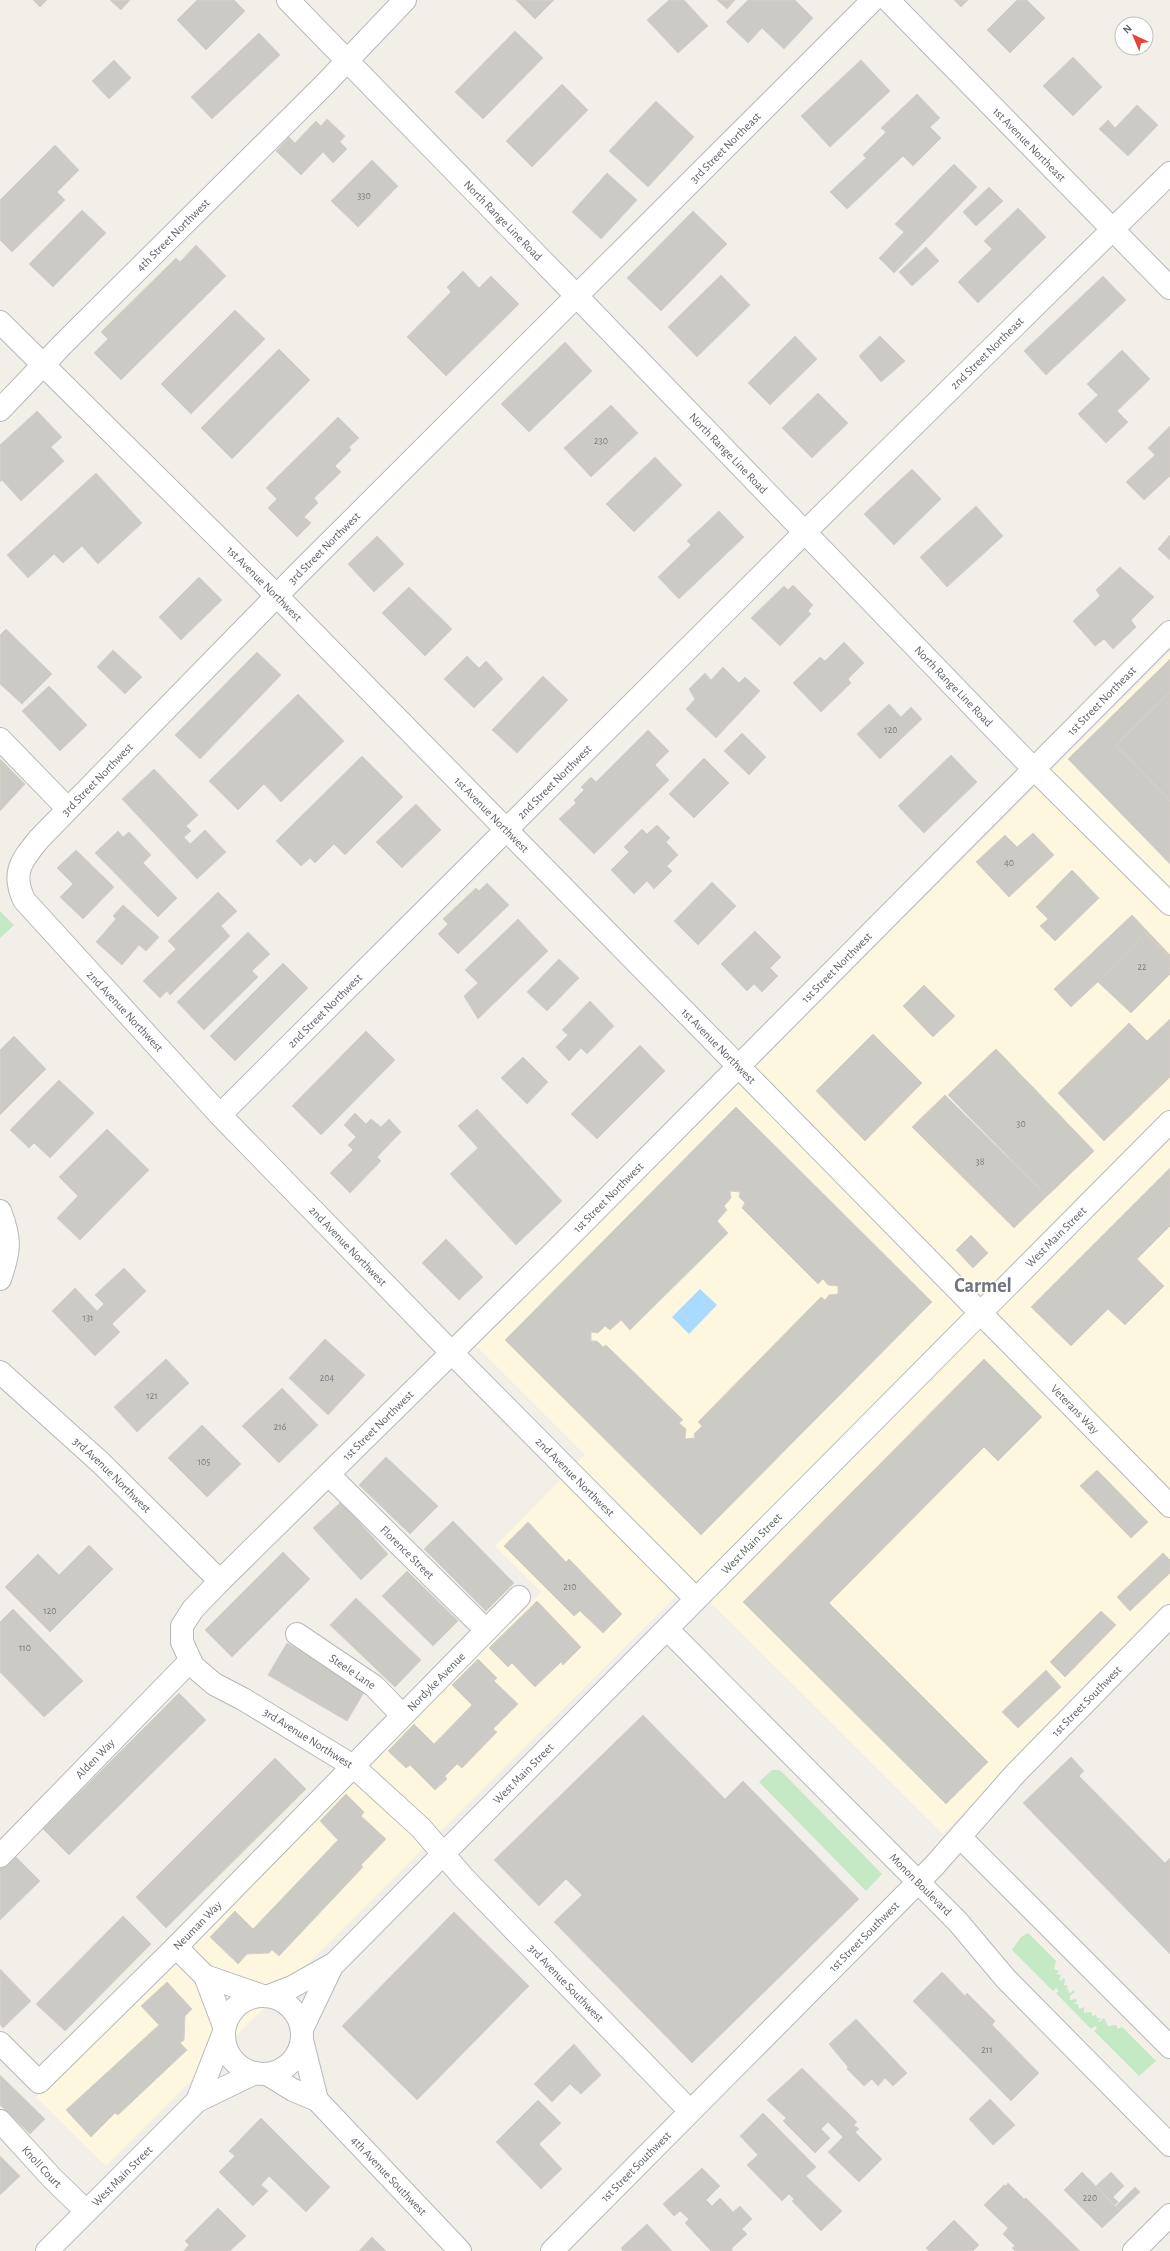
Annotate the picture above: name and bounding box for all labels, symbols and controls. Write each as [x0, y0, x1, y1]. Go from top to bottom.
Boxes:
north arrow [1114, 16, 1154, 56]
text: N [1121, 23, 1134, 36]
street label: 1st Avenue Northeast [991, 105, 1068, 184]
street label: 3rd Street Northeast [688, 110, 763, 185]
street label: North Range Line Road [461, 178, 545, 263]
house number: 330 [357, 191, 371, 201]
street label: 4th Street Northwest [134, 196, 212, 274]
street label: 2nd Street Northeast [948, 315, 1026, 391]
street label: North Range Line Road [687, 411, 770, 496]
house number: 230 [594, 436, 608, 446]
street label: 3rd Street Northwest [286, 510, 363, 586]
street label: 1st Avenue Northwest [224, 544, 304, 624]
street label: North Range Line Road [912, 644, 995, 729]
street label: 1st Street Northeast [1065, 664, 1138, 738]
house number: 120 [884, 725, 898, 735]
street label: 3rd Street Northwest [59, 741, 135, 818]
street label: 2nd Street Northwest [515, 742, 594, 821]
street label: 1st Avenue Northwest [452, 775, 531, 855]
house number: 40 [1004, 858, 1014, 868]
street label: 1st Street Northwest [799, 930, 874, 1005]
house number: 22 [1137, 962, 1147, 972]
street label: 2nd Avenue Northwest [84, 968, 166, 1054]
street label: 2nd Street Northwest [285, 971, 364, 1050]
street label: 1st Avenue Northwest [679, 1006, 758, 1086]
house number: 30 [1016, 1119, 1026, 1129]
house number: 38 [976, 1157, 985, 1167]
street label: 1st Street Northwest [571, 1160, 646, 1235]
street label: 2nd Avenue Northwest [307, 1204, 389, 1288]
street label: West Main Street [1023, 1204, 1088, 1270]
district label: Carmel [954, 1276, 1012, 1296]
house number: 131 [83, 1313, 94, 1323]
house number: 204 [320, 1373, 335, 1383]
street label: Veterans Way [1049, 1382, 1102, 1437]
street label: 1st Street Northwest [340, 1388, 416, 1463]
house number: 121 [146, 1391, 158, 1401]
house number: 216 [274, 1422, 287, 1432]
street label: 3rd Avenue Northwest [71, 1435, 153, 1515]
street label: 2nd Avenue Northwest [533, 1435, 617, 1519]
house number: 105 [198, 1457, 210, 1467]
street label: West Main Street [719, 1511, 784, 1576]
street label: Florence Street [378, 1523, 437, 1581]
house number: 210 [563, 1582, 577, 1592]
house number: 120 [43, 1606, 57, 1616]
house number: 110 [19, 1643, 31, 1653]
street label: Nordyke Avenue [405, 1650, 467, 1713]
street label: Steele Lane [327, 1652, 378, 1691]
street label: 1st Street Southwest [1049, 1663, 1124, 1739]
street label: 3rd Avenue Northwest [261, 1706, 355, 1771]
street label: Alden Way [73, 1736, 118, 1781]
street label: West Main Street [491, 1741, 556, 1806]
street label: Monon Boulevard [887, 1851, 954, 1918]
street label: Neuman Way [171, 1898, 225, 1952]
street label: 1st Street Southwest [827, 1899, 901, 1974]
street label: 3rd Avenue Southwest [526, 1942, 606, 2024]
house number: 211 [981, 2045, 993, 2055]
street label: 1st Street Southwest [599, 2129, 673, 2204]
street label: 4th Avenue Southwest [349, 2134, 429, 2218]
street label: West Main Street [89, 2143, 155, 2209]
street label: Knoll Court [20, 2144, 64, 2190]
house number: 220 [1083, 2193, 1097, 2203]

